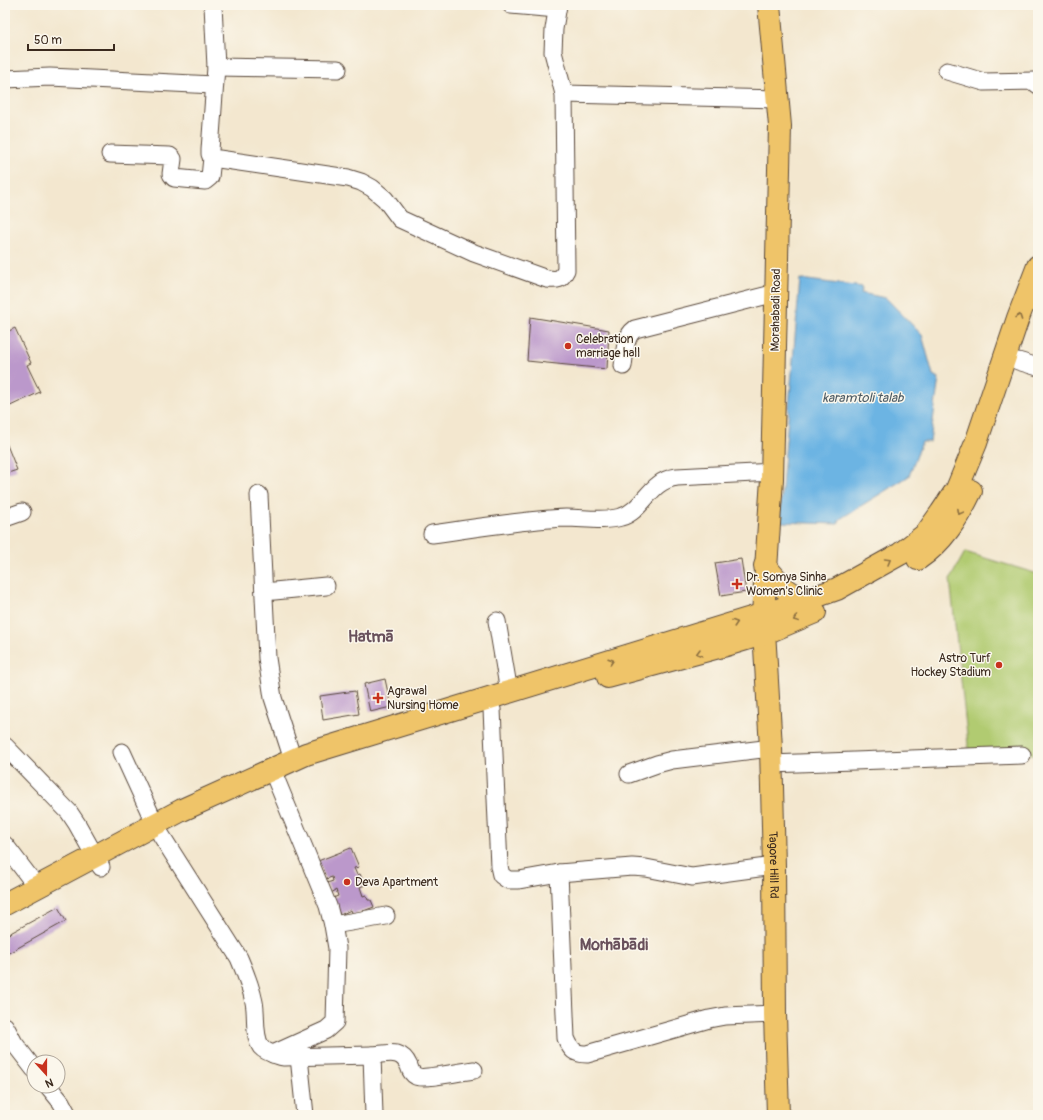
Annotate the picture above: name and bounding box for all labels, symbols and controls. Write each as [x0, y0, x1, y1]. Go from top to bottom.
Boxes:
scale bar [28, 26, 114, 52]
text: 50 m [34, 33, 62, 48]
street label: Morahabadi Road [768, 268, 784, 352]
one-way arrow [1014, 314, 1022, 321]
place label: Celebration marriage hall [576, 332, 640, 361]
marker: Celebration marriage hall [563, 341, 573, 351]
water label: karamtoli talab [823, 390, 904, 406]
one-way arrow [957, 508, 965, 515]
one-way arrow [884, 558, 891, 565]
place label: Dr. Somya Sinha Women's Clinic [746, 570, 827, 599]
marker: Dr. Somya Sinha Women's Clinic [731, 578, 743, 590]
one-way arrow [793, 614, 801, 622]
one-way arrow [732, 619, 739, 628]
district label: Hatmā [348, 627, 394, 647]
one-way arrow [695, 648, 702, 657]
place label: Astro Turf Hockey Stadium [910, 651, 991, 680]
one-way arrow [607, 657, 614, 666]
marker: Astro Turf Hockey Stadium [994, 660, 1004, 670]
place label: Agrawal Nursing Home [387, 684, 459, 713]
marker: Agrawal Nursing Home [372, 692, 384, 704]
street label: Tagore Hill Rd [766, 831, 782, 899]
place label: Deva Apartment [355, 875, 438, 890]
marker: Deva Apartment [342, 877, 352, 887]
district label: Morhābādi [580, 935, 648, 955]
north arrow [26, 1054, 66, 1094]
text: N [43, 1075, 55, 1090]

